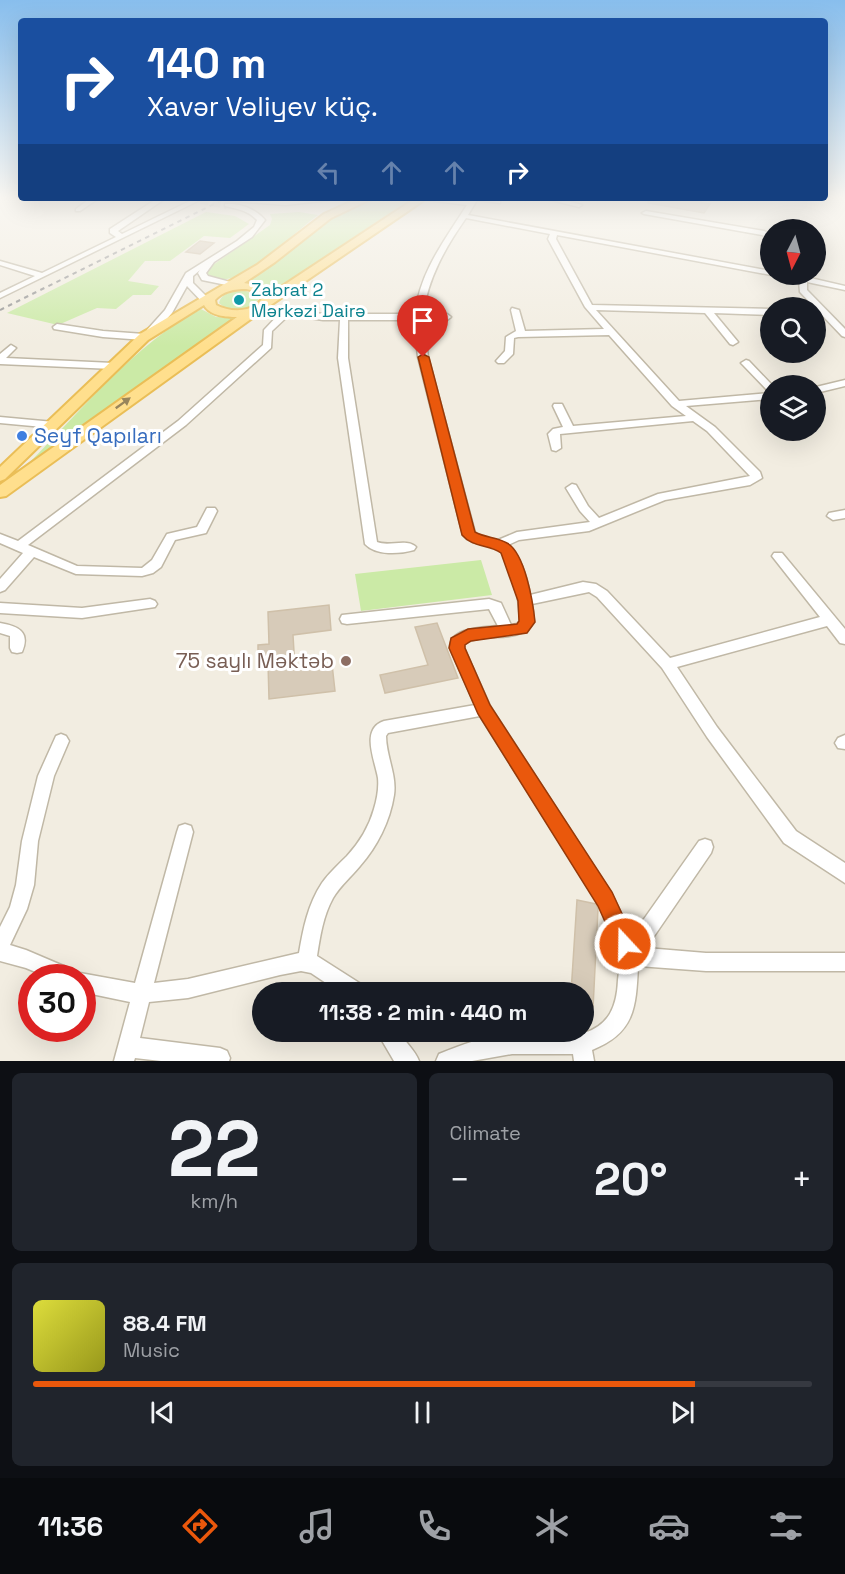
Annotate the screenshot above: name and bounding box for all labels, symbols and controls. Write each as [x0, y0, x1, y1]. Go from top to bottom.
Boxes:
text: 140 m [147, 37, 266, 90]
icon: right [48, 42, 126, 120]
text: Xavər Vəliyev küç. [147, 89, 378, 124]
icon: left [312, 156, 345, 189]
icon: ahead [375, 156, 408, 189]
icon: ahead [438, 156, 471, 189]
icon: right [501, 156, 534, 189]
north arrow [760, 219, 826, 285]
map controls [760, 219, 826, 441]
place label: Zabrat 2 Mərkəzi Dairə [251, 278, 366, 322]
marker: Zabrat 2 Mərkəzi Dairə [232, 293, 246, 307]
pin [397, 295, 448, 357]
button: search [760, 297, 826, 363]
icon: arrive [406, 304, 439, 337]
button: layers [760, 375, 826, 441]
one-way arrow [115, 398, 130, 410]
place label: Seyf Qapıları [34, 422, 162, 449]
marker: Seyf Qapıları [15, 429, 29, 443]
place label: 75 saylı Məktəb [176, 647, 334, 674]
marker: 75 saylı Məktəb [339, 654, 353, 668]
position arrow [593, 912, 657, 976]
speed limit sign: 30 [18, 964, 96, 1042]
text: 11:38 · 2 min · 440 m [319, 998, 527, 1026]
text: 22 [168, 1099, 261, 1199]
text: Climate [450, 1120, 521, 1146]
text: 20° [594, 1151, 668, 1208]
text: − [450, 1159, 470, 1201]
text: + [792, 1159, 812, 1201]
text: km/h [190, 1188, 238, 1214]
text: 88.4 FM [123, 1309, 207, 1337]
text: Music [123, 1337, 180, 1363]
icon: previous [146, 1396, 179, 1429]
icon: pause [406, 1396, 439, 1429]
icon: next [666, 1396, 699, 1429]
icon: directions [179, 1505, 221, 1547]
icon: music [296, 1505, 338, 1547]
icon: phone [413, 1505, 455, 1547]
icon: climate [531, 1505, 573, 1547]
icon: car [648, 1505, 690, 1547]
icon: filters [765, 1505, 807, 1547]
text: 11:36 [38, 1509, 103, 1544]

